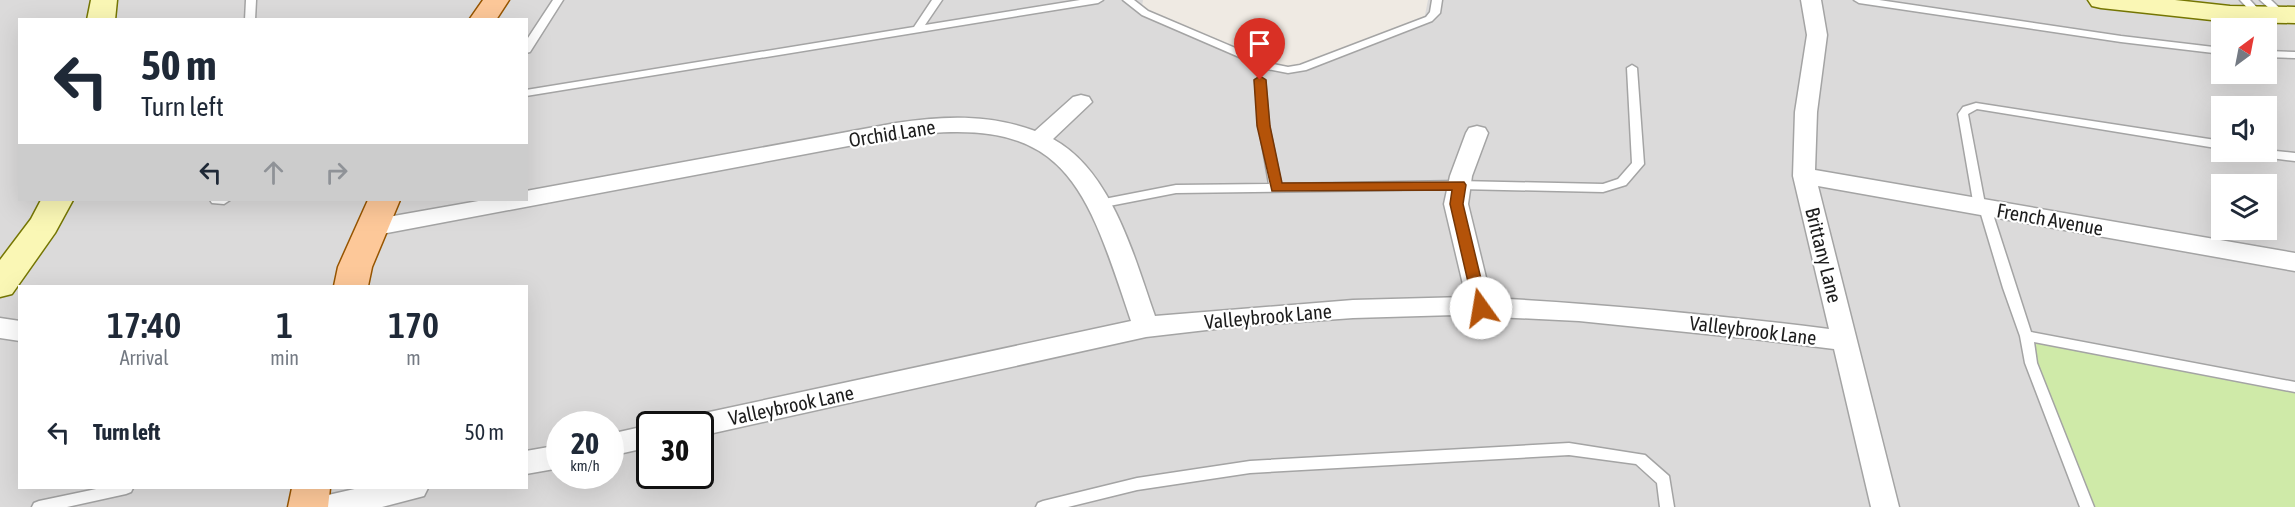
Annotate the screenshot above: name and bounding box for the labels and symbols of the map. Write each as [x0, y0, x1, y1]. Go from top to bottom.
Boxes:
pin [1234, 18, 1285, 80]
north arrow [2211, 18, 2277, 84]
street label: Orchid Lane [847, 115, 937, 151]
street label: French Avenue [1995, 198, 2105, 240]
street label: Brittany Lane [1801, 205, 1847, 305]
position arrow [1449, 276, 1513, 340]
street label: Valleybrook Lane [1203, 299, 1333, 333]
street label: Valleybrook Lane [1688, 311, 1818, 349]
street label: Valleybrook Lane [726, 380, 856, 430]
speed limit sign: 30 [636, 411, 714, 489]

